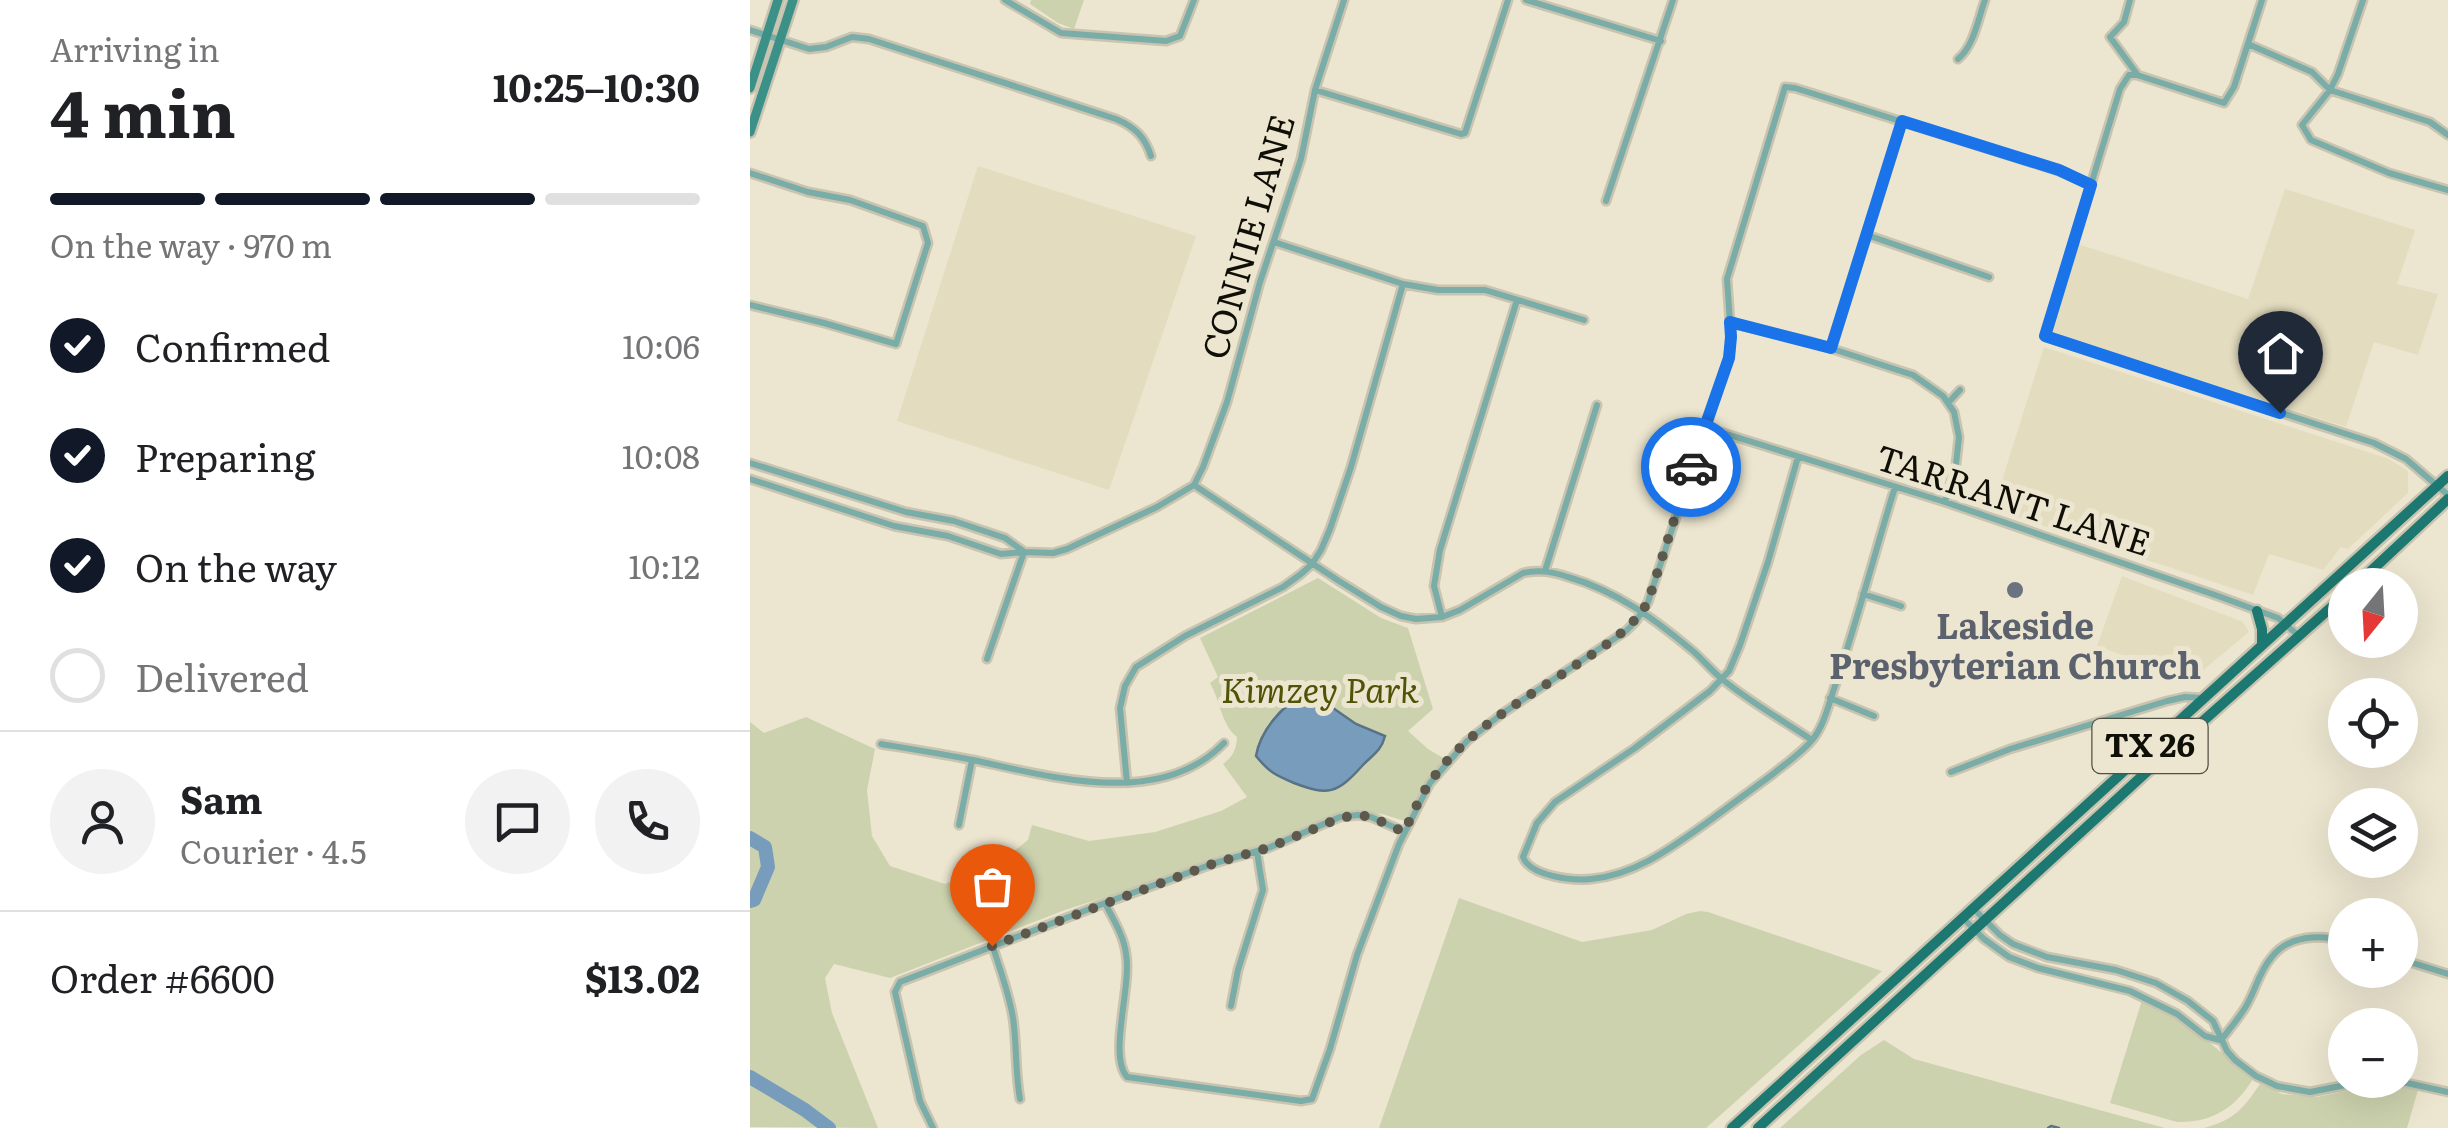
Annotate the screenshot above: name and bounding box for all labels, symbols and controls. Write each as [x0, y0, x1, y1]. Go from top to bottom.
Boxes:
text: Arriving in [50, 24, 220, 72]
text: 10:25–10:30 [493, 57, 700, 114]
text: 4 min [50, 61, 236, 158]
street label: CONNIE LANE [1186, 108, 1306, 365]
text: On the way · 970 m [50, 220, 332, 268]
pin [2238, 311, 2323, 414]
text: Confirmed [135, 317, 330, 374]
icon: check [50, 318, 105, 373]
text: 10:06 [622, 321, 700, 369]
icon: home [2253, 326, 2308, 381]
courier [1641, 417, 1741, 517]
text: Preparing [135, 427, 315, 484]
icon: check [50, 428, 105, 483]
street label: TARRANT LANE [1870, 429, 2158, 567]
text: 10:08 [622, 431, 700, 479]
icon: car [1664, 440, 1719, 495]
text: On the way [135, 537, 337, 594]
icon: check [50, 538, 105, 593]
text: 10:12 [629, 541, 700, 589]
north arrow [2328, 568, 2418, 658]
map controls [2328, 568, 2418, 1098]
marker: Lakeside Presbyterian Church [2004, 579, 2026, 601]
place label: Lakeside Presbyterian Church [1829, 598, 2201, 690]
text: Delivered [135, 647, 309, 704]
park label: Kimzey Park [1221, 662, 1419, 714]
button: locate [2328, 678, 2418, 768]
road number: TX 26 [2092, 719, 2208, 773]
button: person [50, 769, 155, 874]
text: Sam [180, 769, 263, 826]
button: chat [465, 769, 570, 874]
button: phone [595, 769, 700, 874]
button: layers [2328, 788, 2418, 878]
text: Courier · 4.5 [180, 826, 366, 874]
pin [950, 844, 1035, 947]
icon: bag [965, 859, 1020, 914]
button: + [2328, 898, 2418, 988]
text: Order #6600 [50, 948, 275, 1005]
text: $13.02 [585, 948, 700, 1005]
button: − [2328, 1008, 2418, 1098]

